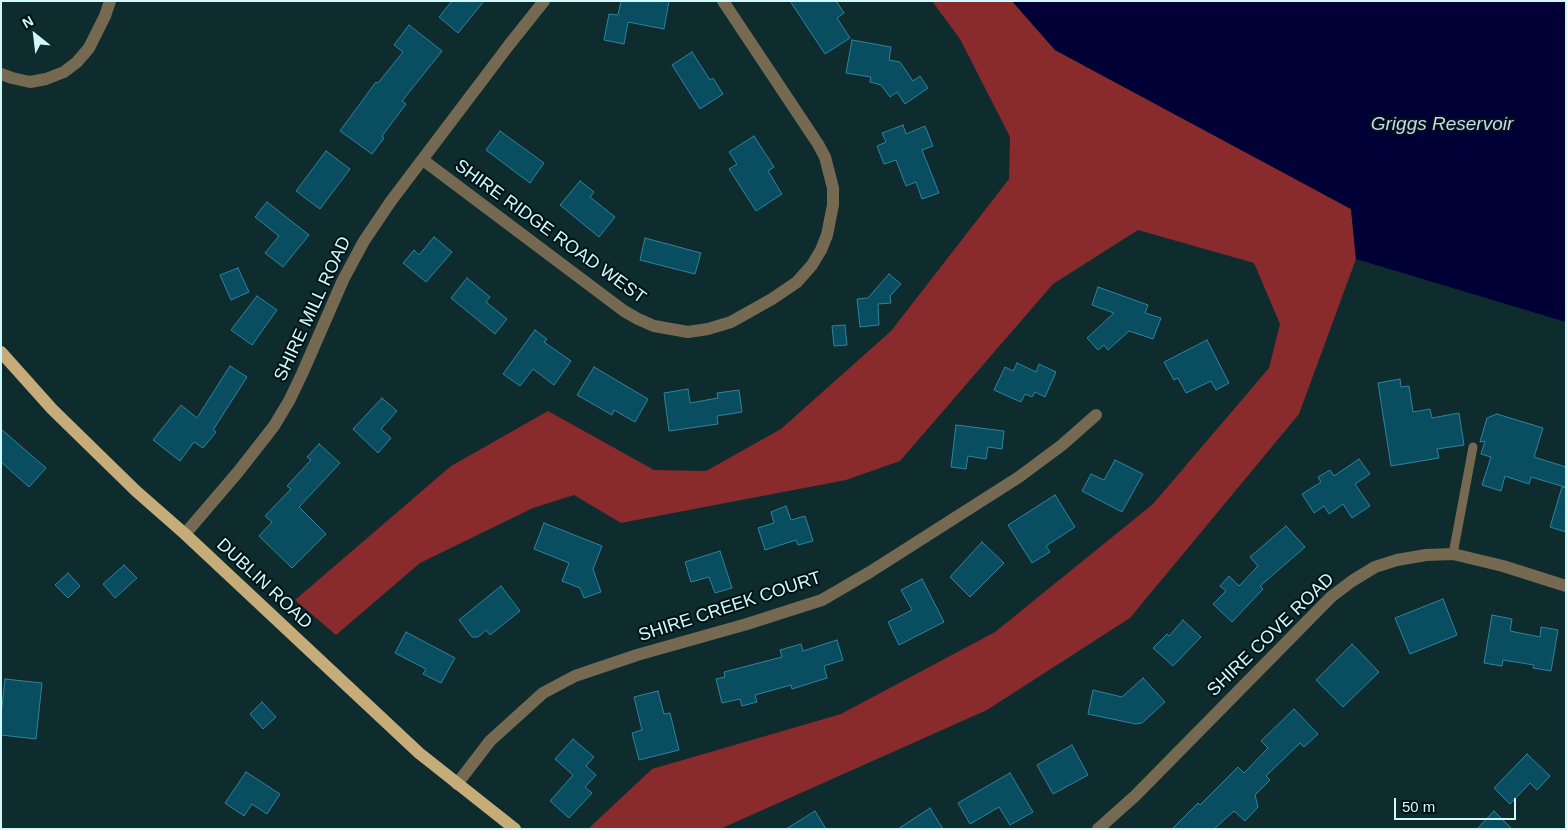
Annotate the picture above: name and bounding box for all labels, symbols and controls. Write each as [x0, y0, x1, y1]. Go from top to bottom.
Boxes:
north arrow [10, 10, 60, 60]
text: N [19, 12, 36, 31]
water label: Griggs Reservoir [1371, 114, 1513, 136]
street label: SHIRE RIDGE ROAD WEST [450, 155, 650, 309]
street label: SHIRE MILL ROAD [270, 233, 356, 385]
street label: DUBLIN ROAD [212, 534, 316, 634]
street label: SHIRE CREEK COURT [636, 567, 824, 647]
street label: SHIRE COVE ROAD [1203, 569, 1339, 701]
scale bar [1397, 788, 1520, 820]
text: 50 m [1402, 798, 1435, 815]

